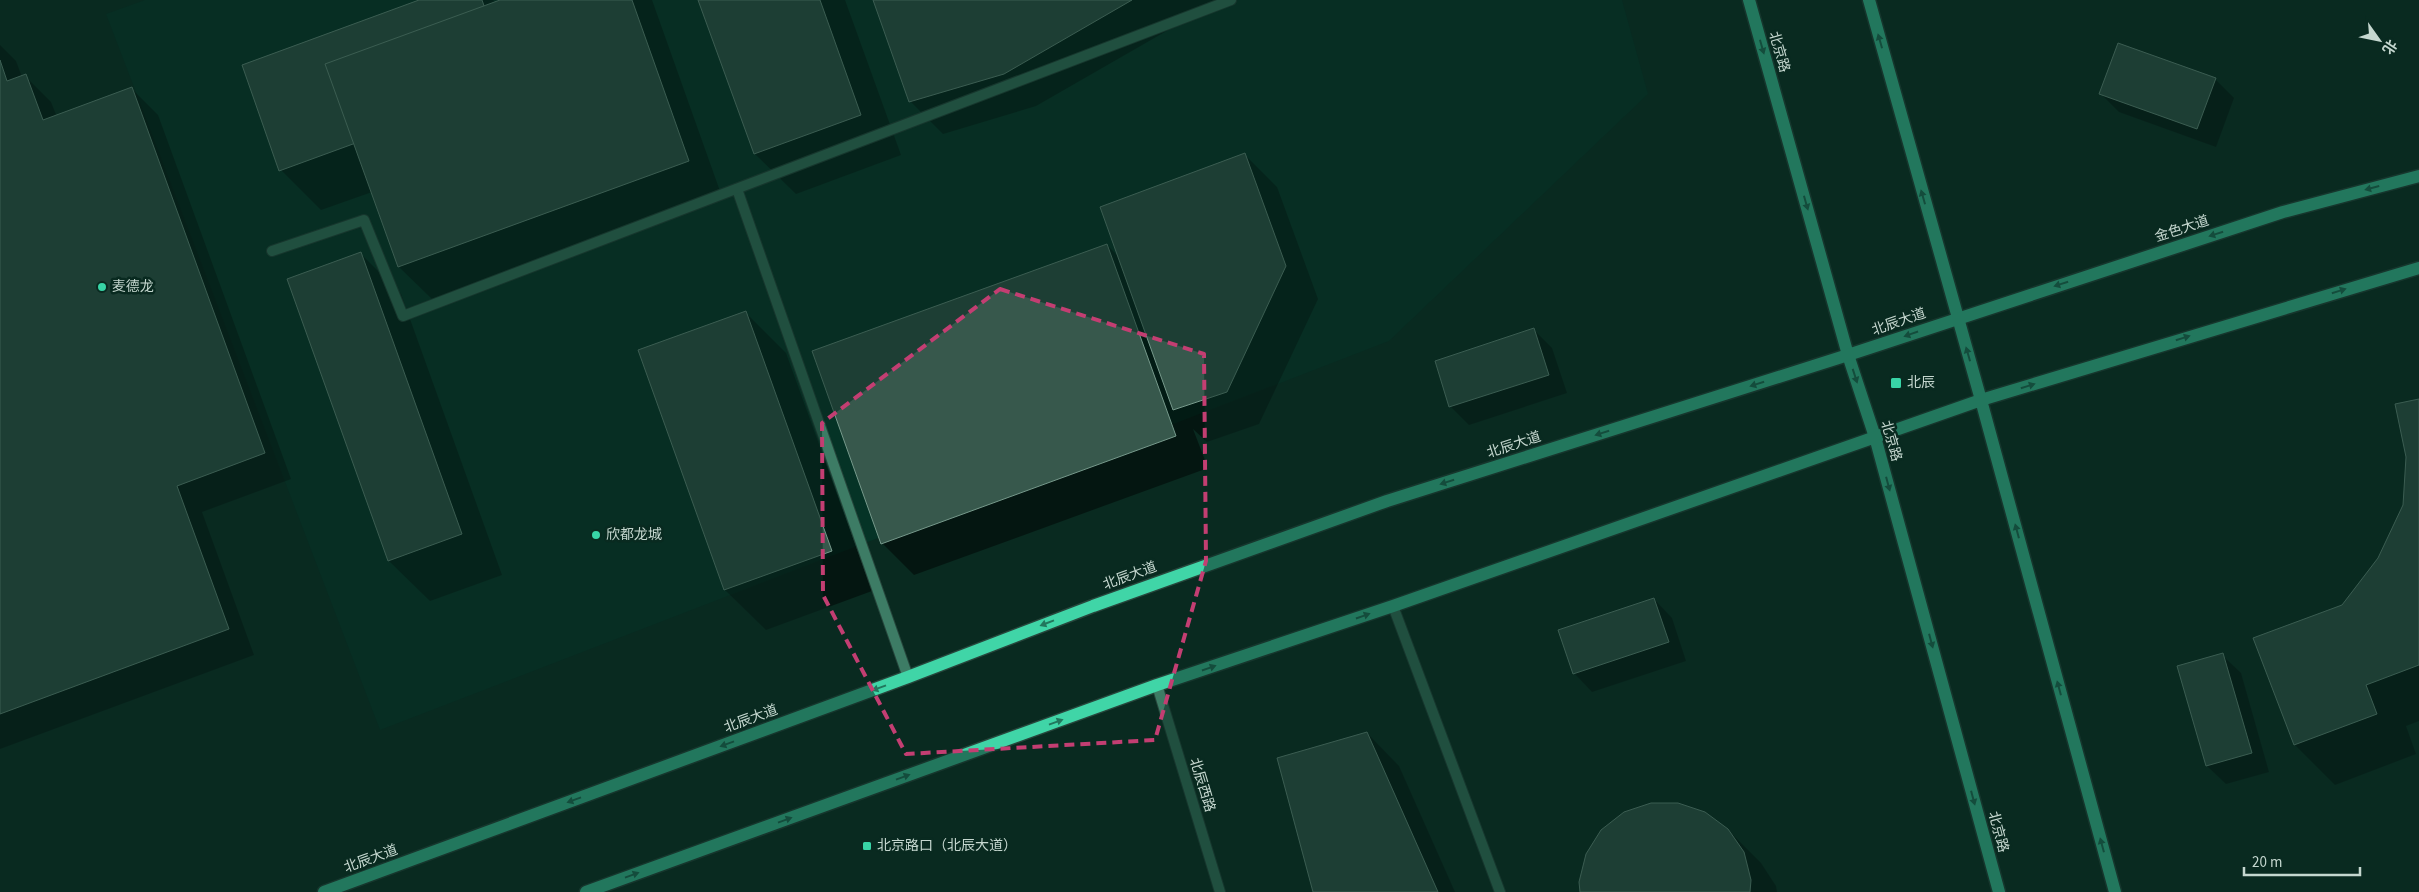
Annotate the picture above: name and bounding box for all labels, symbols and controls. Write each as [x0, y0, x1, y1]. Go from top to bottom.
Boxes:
north arrow [2354, 15, 2404, 65]
street label: 北京路 [1764, 29, 1794, 75]
one-way arrow [1876, 33, 1884, 48]
text: 北 [2377, 35, 2401, 58]
one-way arrow [1758, 40, 1766, 55]
one-way arrow [2364, 184, 2379, 192]
one-way arrow [1919, 190, 1927, 205]
one-way arrow [1802, 196, 1810, 211]
street label: 金色大道 [2152, 211, 2212, 247]
one-way arrow [2208, 230, 2223, 238]
place label: 麦德龙 [112, 277, 154, 297]
marker: 麦德龙 [96, 281, 108, 293]
one-way arrow [2054, 281, 2069, 288]
one-way arrow [2331, 286, 2346, 294]
street label: 北辰大道 [1869, 303, 1929, 341]
one-way arrow [1903, 330, 1918, 338]
one-way arrow [2176, 334, 2191, 342]
one-way arrow [1963, 346, 1971, 361]
one-way arrow [1852, 369, 1859, 384]
place label: 北辰 [1907, 373, 1935, 393]
marker: 北辰 [1889, 376, 1903, 390]
one-way arrow [1749, 381, 1764, 389]
one-way arrow [2021, 382, 2036, 390]
street label: 北京路 [1876, 418, 1906, 464]
street label: 北辰大道 [1484, 427, 1544, 463]
one-way arrow [1594, 430, 1609, 438]
one-way arrow [1884, 477, 1892, 492]
one-way arrow [1439, 479, 1454, 487]
one-way arrow [2013, 524, 2021, 539]
place label: 欣都龙城 [606, 525, 662, 545]
marker: 欣都龙城 [590, 529, 602, 541]
street label: 北辰大道 [1100, 557, 1160, 595]
one-way arrow [1356, 612, 1371, 619]
one-way arrow [1040, 620, 1055, 627]
one-way arrow [1927, 634, 1935, 649]
one-way arrow [1202, 664, 1217, 671]
one-way arrow [2055, 681, 2063, 696]
one-way arrow [872, 685, 887, 692]
street label: 北辰大道 [721, 700, 781, 738]
one-way arrow [1049, 718, 1064, 726]
one-way arrow [719, 740, 734, 748]
street label: 北辰西路 [1184, 755, 1220, 815]
one-way arrow [896, 773, 911, 781]
one-way arrow [1970, 790, 1978, 805]
one-way arrow [567, 797, 582, 804]
street label: 北京路 [1983, 809, 2013, 855]
one-way arrow [778, 816, 793, 824]
place label: 北京路口（北辰大道） [877, 836, 1017, 856]
one-way arrow [2098, 837, 2106, 853]
street label: 北辰大道 [341, 840, 401, 878]
marker: 北京路口（北辰大道） [861, 840, 873, 852]
scale bar [2244, 844, 2360, 876]
text: 20 m [2252, 852, 2282, 873]
one-way arrow [625, 871, 640, 879]

